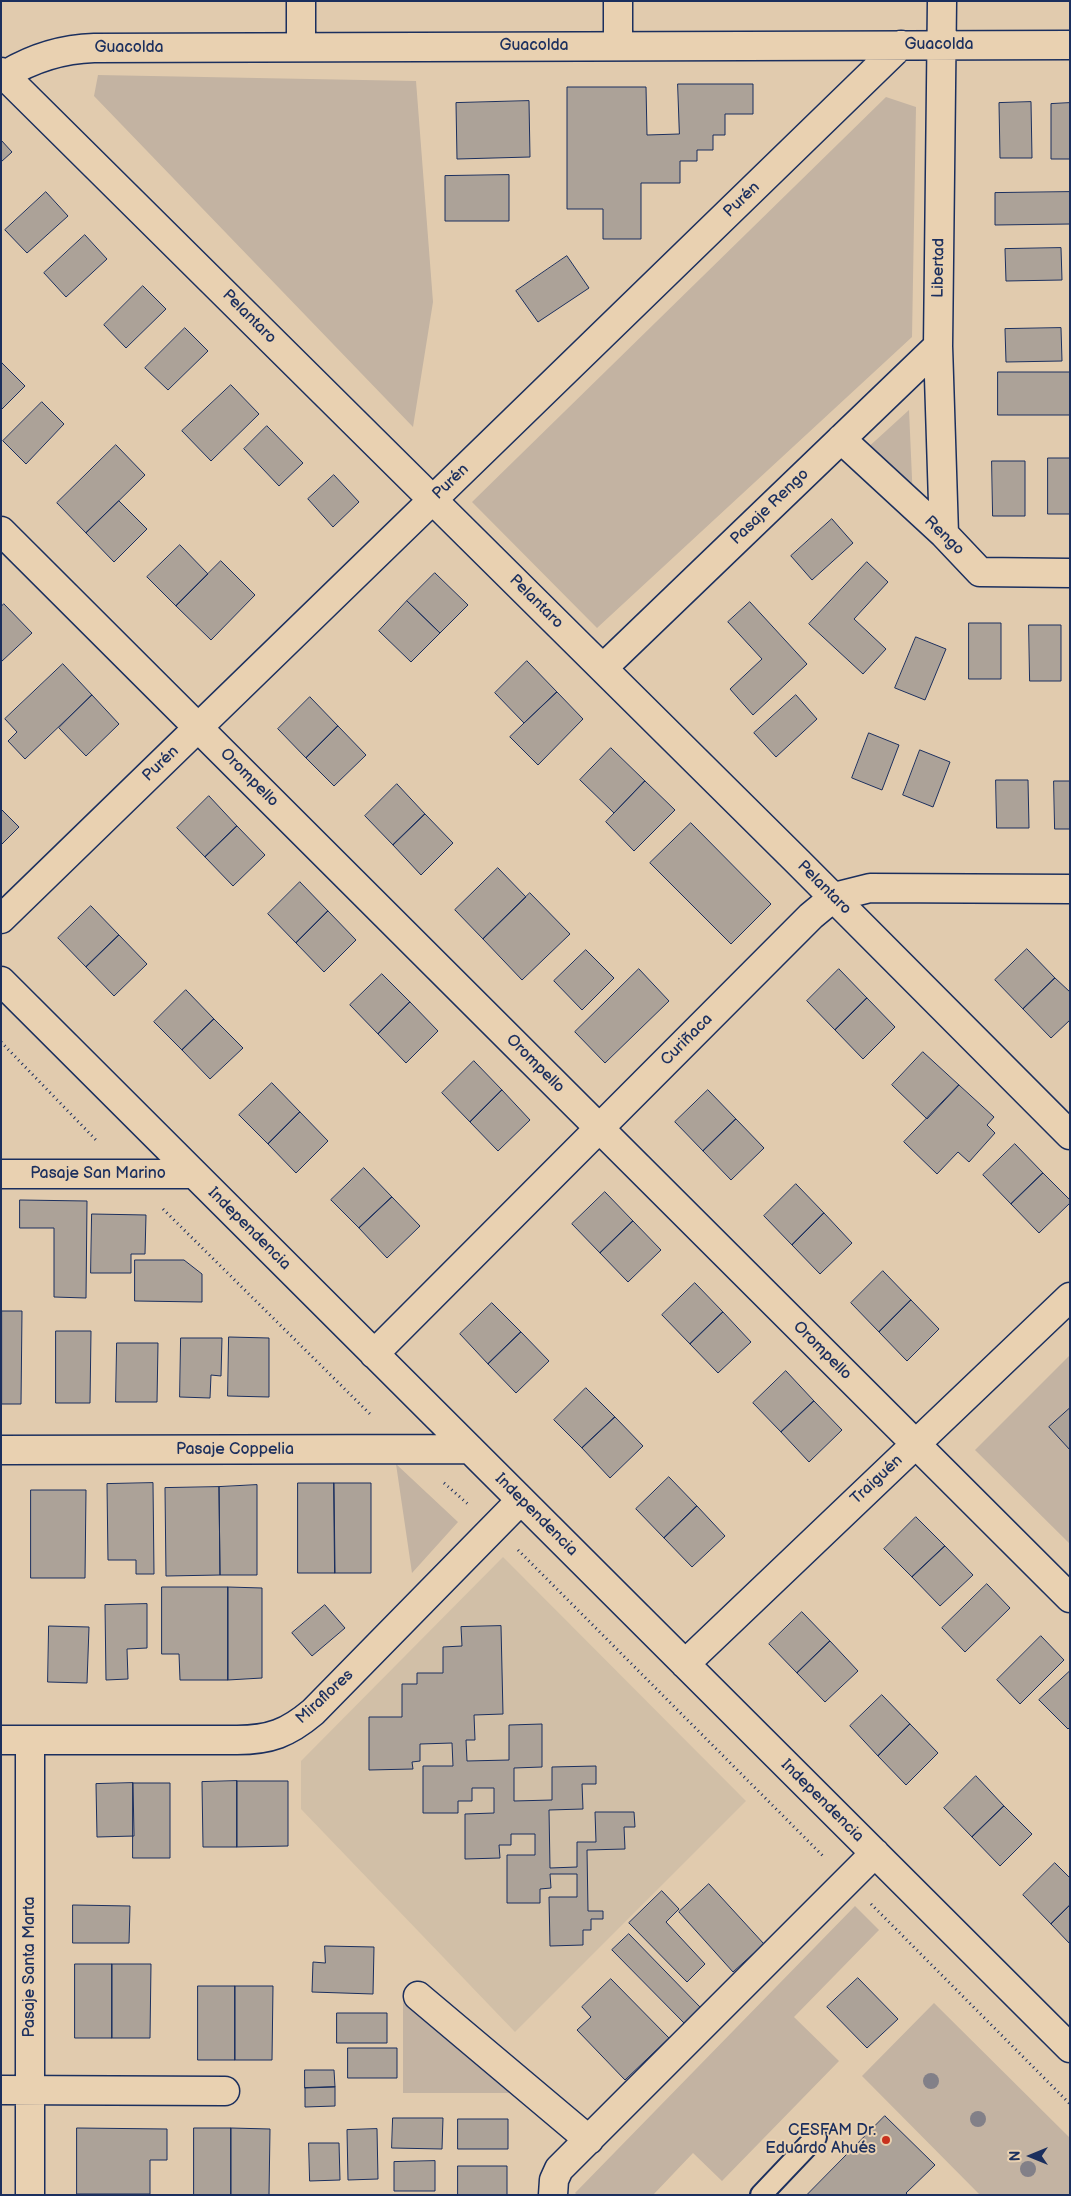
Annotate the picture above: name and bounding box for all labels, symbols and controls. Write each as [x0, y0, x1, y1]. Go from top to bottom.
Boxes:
street label: Guacolda [904, 35, 974, 55]
street label: Guacolda [499, 36, 569, 56]
street label: Guacolda [94, 38, 164, 58]
street label: Purén [720, 178, 764, 222]
street label: Libertad [929, 238, 949, 298]
street label: Pelantaro [218, 286, 280, 348]
street label: Purén [429, 460, 473, 504]
street label: Pasaje Rengo [727, 465, 813, 549]
street label: Rengo [920, 512, 968, 560]
street label: Pelantaro [505, 571, 567, 633]
street label: Purén [139, 742, 183, 786]
street label: Orompello [216, 745, 282, 811]
street label: Pelantaro [793, 857, 855, 919]
street label: Curiñaca [657, 1010, 717, 1070]
street label: Orompello [502, 1031, 568, 1097]
street label: Pasaje San Marino [30, 1164, 166, 1184]
street label: Independencia [204, 1184, 294, 1274]
street label: Orompello [789, 1318, 855, 1384]
street label: Pasaje Coppelia [176, 1440, 294, 1460]
street label: Traiguén [847, 1451, 907, 1509]
street label: Independencia [491, 1470, 581, 1560]
street label: Miraflores [292, 1666, 358, 1728]
street label: Independencia [777, 1756, 867, 1846]
street label: Pasaje Santa Marta [20, 1897, 40, 2037]
place label: CESFAM Dr. Eduardo Ahués [765, 2121, 876, 2159]
north arrow [1006, 2131, 1056, 2181]
marker: CESFAM Dr. Eduardo Ahués [880, 2134, 892, 2146]
text: N [1007, 2151, 1024, 2161]

